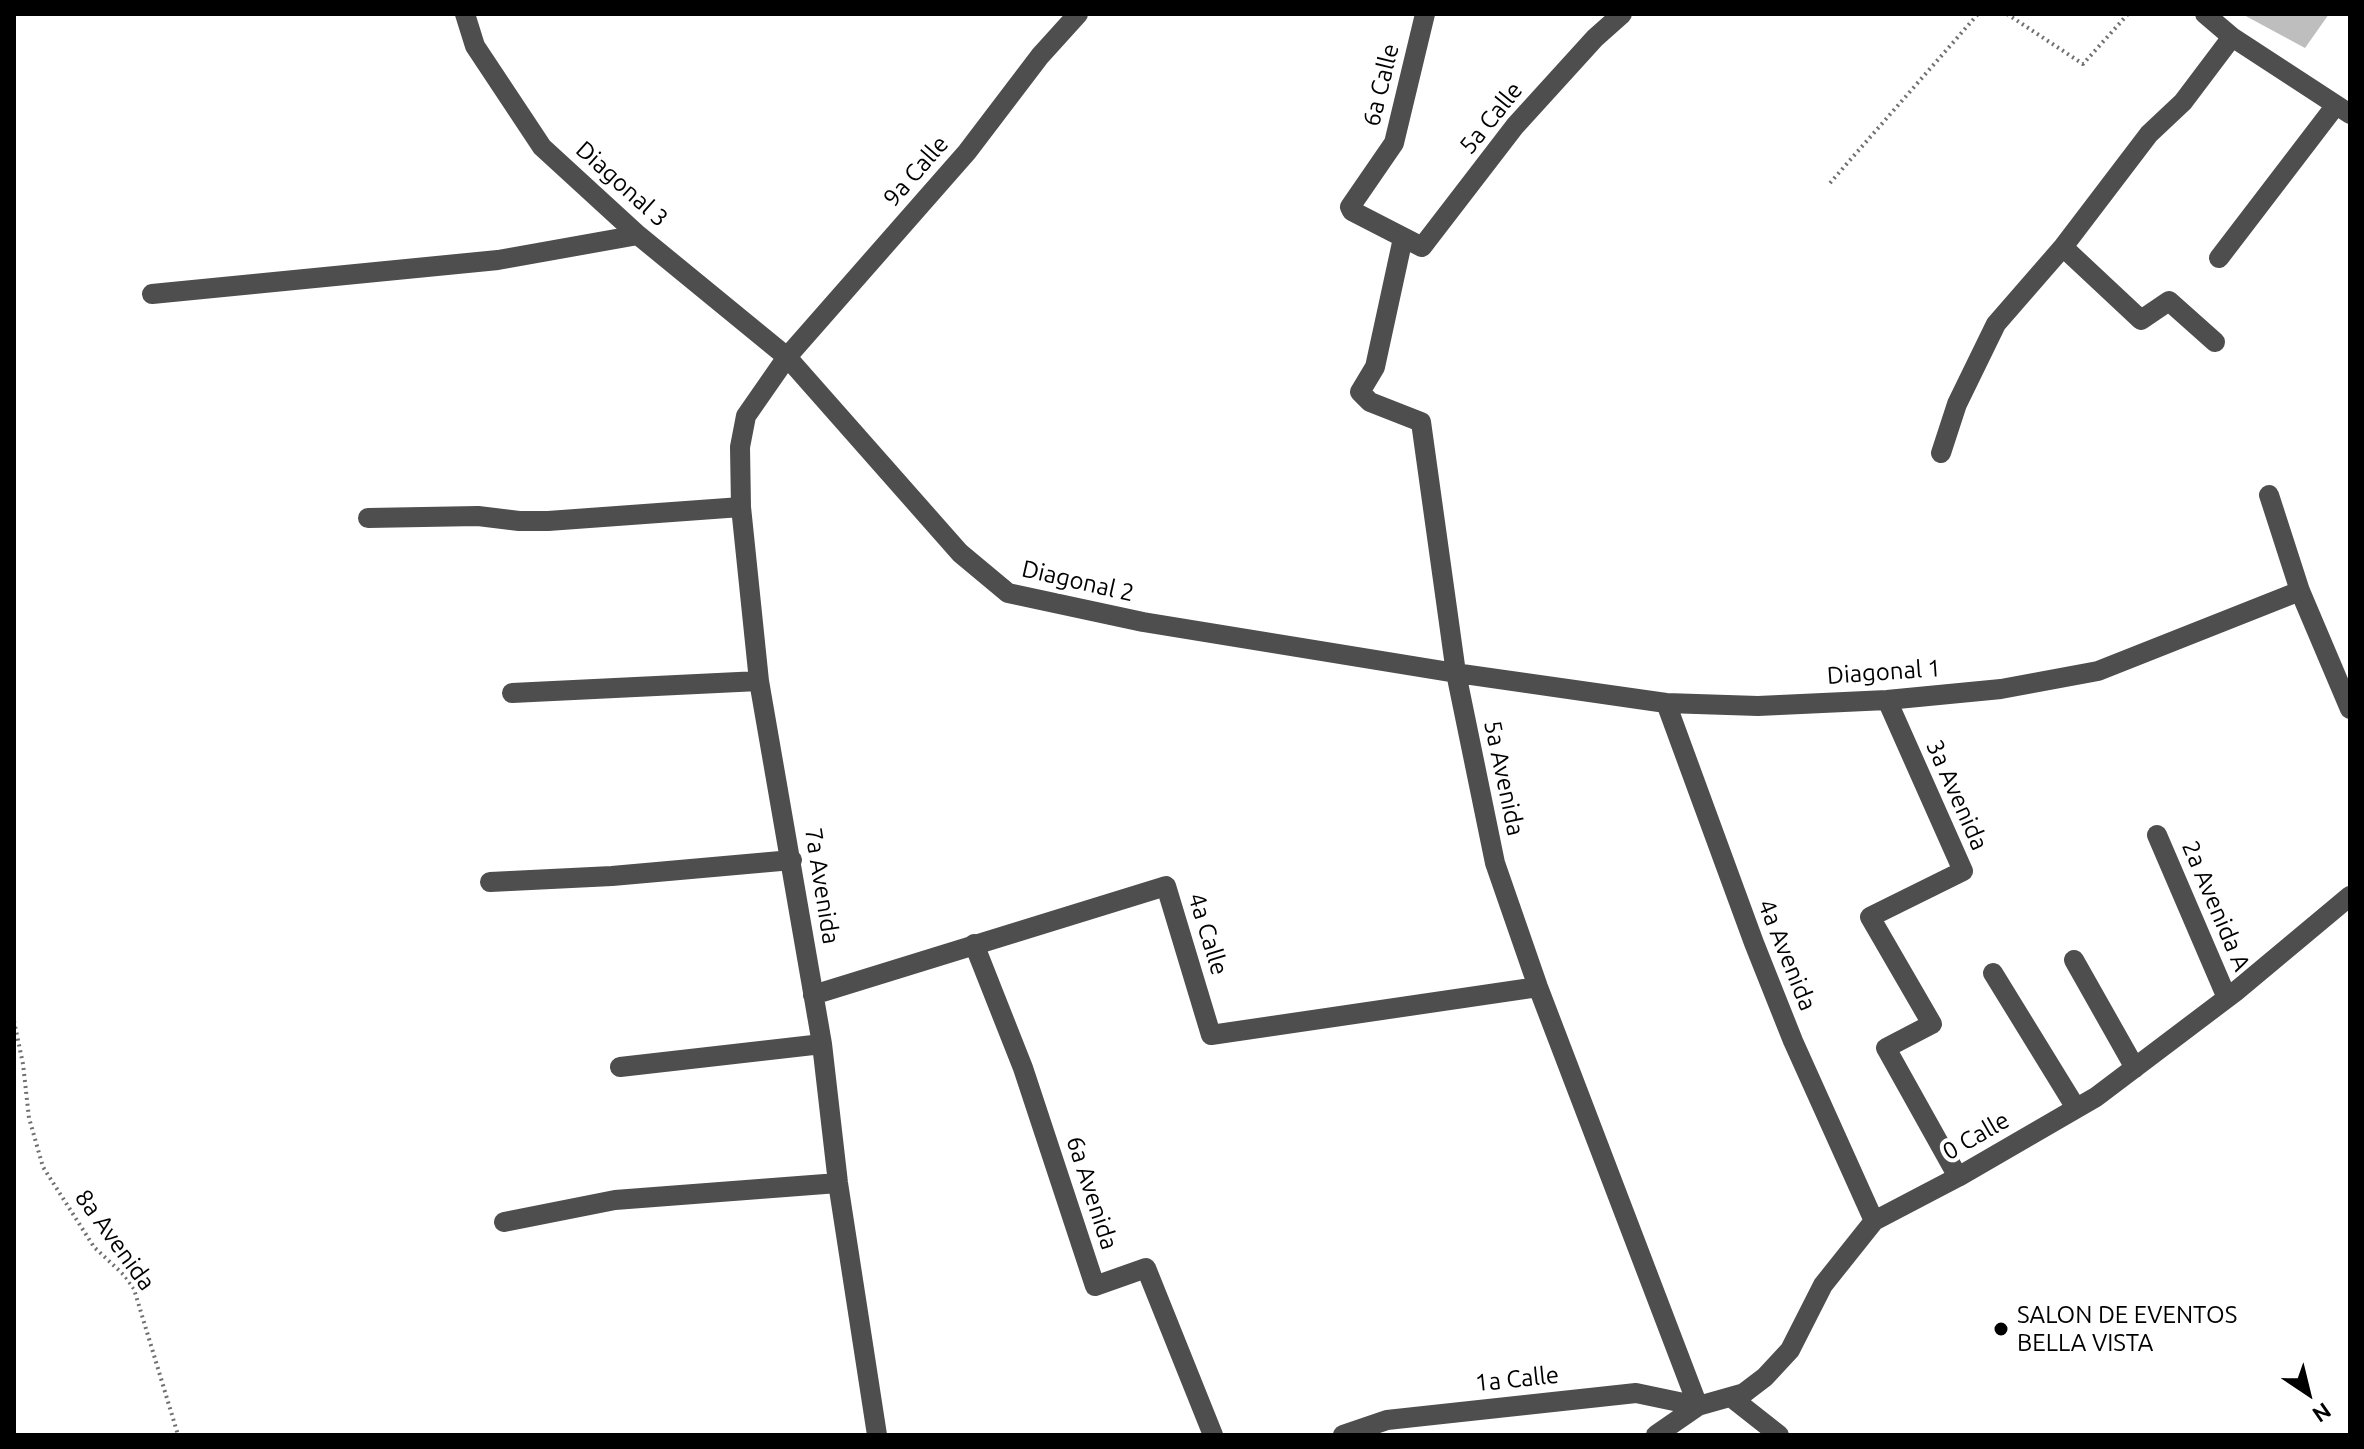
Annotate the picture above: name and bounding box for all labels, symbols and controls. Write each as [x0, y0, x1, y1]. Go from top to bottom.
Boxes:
street label: 6a Calle [1357, 41, 1405, 129]
street label: 5a Calle [1453, 76, 1529, 160]
street label: 9a Calle [877, 130, 955, 212]
street label: Diagonal 3 [570, 135, 674, 233]
street label: Diagonal 2 [1019, 554, 1137, 608]
street label: Diagonal 1 [1826, 654, 1942, 690]
street label: 5a Avenida [1478, 718, 1530, 838]
street label: 3a Avenida [1920, 735, 1994, 855]
street label: 7a Avenida [799, 826, 845, 946]
street label: 2a Avenida A [2176, 837, 2256, 975]
street label: 4a Calle [1182, 889, 1234, 979]
street label: 4a Avenida [1752, 895, 1822, 1015]
street label: 0 Calle [1938, 1106, 2014, 1166]
street label: 6a Avenida [1060, 1133, 1124, 1253]
street label: 8a Avenida [69, 1184, 161, 1296]
place label: SALON DE EVENTOS BELLA VISTA [2017, 1301, 2237, 1357]
marker: SALON DE EVENTOS BELLA VISTA [1992, 1320, 2010, 1338]
north arrow [2268, 1353, 2348, 1433]
street label: 1a Calle [1474, 1360, 1560, 1398]
text: N [2308, 1398, 2336, 1428]

